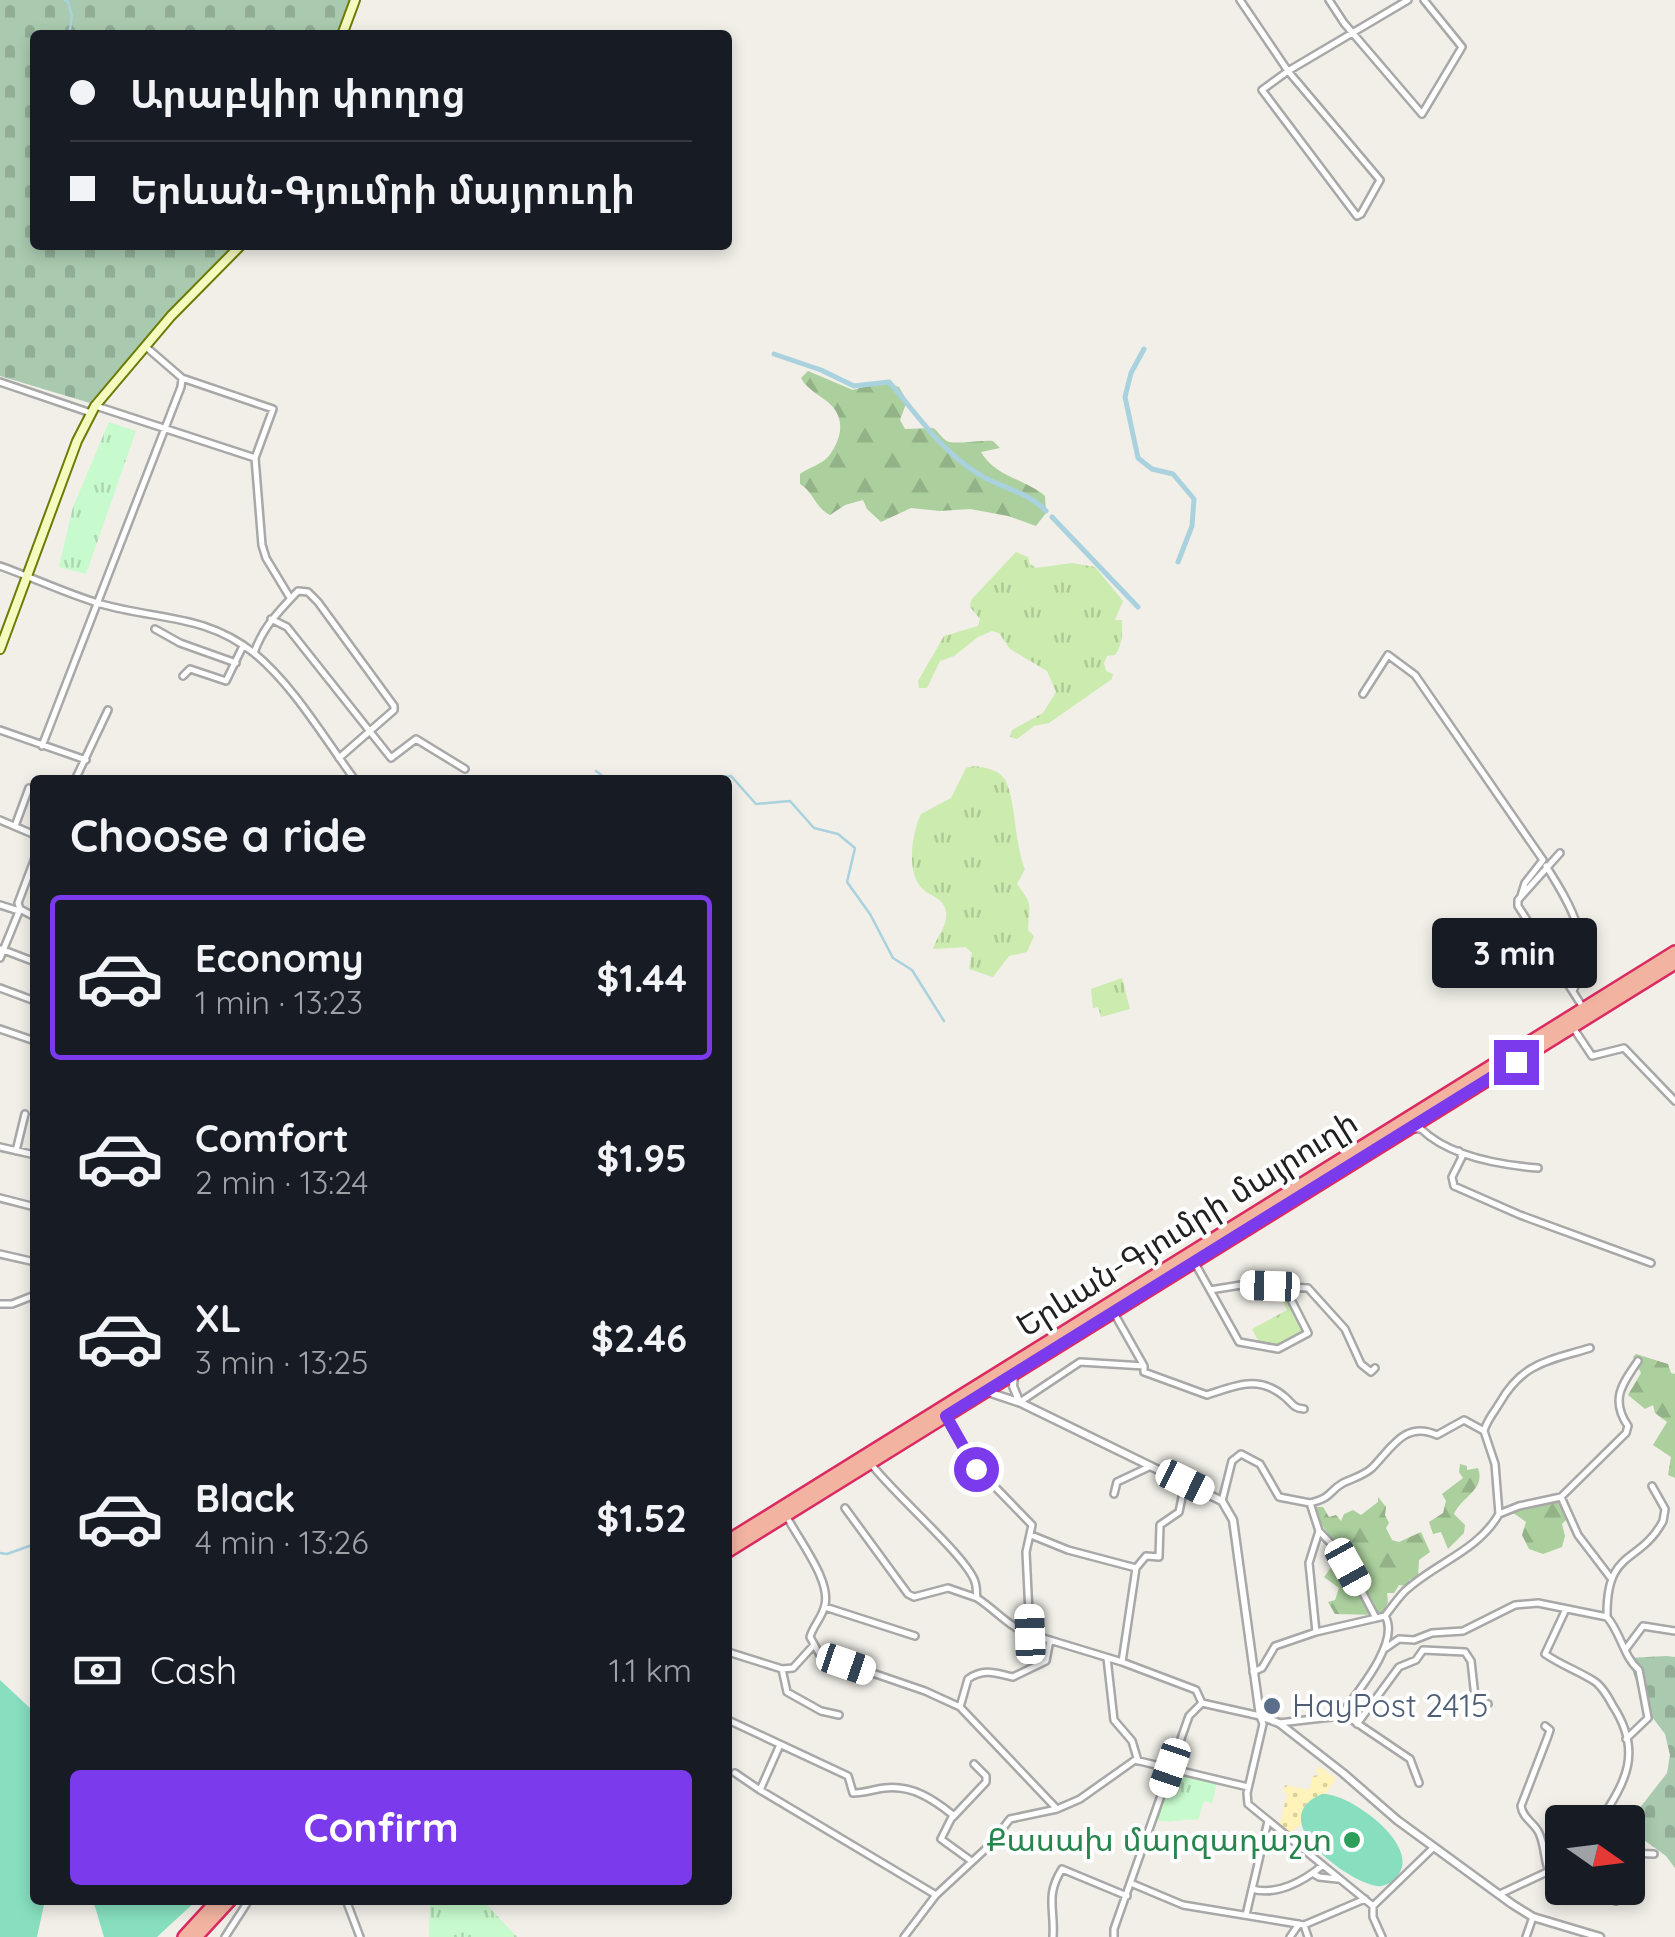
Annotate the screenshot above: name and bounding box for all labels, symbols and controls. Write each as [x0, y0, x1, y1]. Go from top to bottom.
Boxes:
text: Արաբկիր փողոց [130, 70, 466, 118]
text: Երևան-Գյումրի մայրուղի [130, 166, 635, 214]
text: Choose a ride [70, 807, 367, 863]
callout: 3 min [1434, 917, 1598, 987]
icon: car [75, 933, 165, 1023]
text: 3 min [1473, 933, 1556, 973]
text: Economy [195, 934, 364, 982]
text: $1.44 [597, 954, 687, 1002]
text: 1 min · 13:23 [195, 982, 363, 1022]
route end [1494, 1040, 1539, 1085]
street label: Երևան-Գյումրի մայրուղի [1008, 1102, 1364, 1345]
icon: car [75, 1113, 165, 1203]
text: Comfort [195, 1114, 349, 1162]
text: $1.95 [597, 1134, 687, 1182]
text: 2 min · 13:24 [195, 1162, 368, 1202]
car [1239, 1270, 1301, 1302]
icon: car [75, 1293, 165, 1383]
text: XL [195, 1294, 241, 1342]
text: $2.46 [591, 1314, 687, 1362]
text: 3 min · 13:25 [195, 1342, 369, 1382]
route start [954, 1447, 999, 1492]
car [1151, 1455, 1219, 1509]
icon: car [75, 1473, 165, 1563]
text: Black [195, 1474, 295, 1522]
text: $1.52 [597, 1494, 687, 1542]
text: 4 min · 13:26 [195, 1522, 368, 1562]
car [1320, 1533, 1376, 1601]
car [1014, 1603, 1046, 1665]
car [813, 1640, 879, 1688]
icon: cash [70, 1643, 125, 1698]
text: Cash [150, 1646, 237, 1694]
text: 1.1 km [609, 1650, 692, 1690]
place label: HayPost 2415 [1292, 1685, 1488, 1725]
marker: HayPost 2415 [1261, 1695, 1283, 1717]
car [1146, 1735, 1194, 1801]
button: Confirm [70, 1770, 692, 1885]
north arrow [1545, 1805, 1645, 1905]
map controls [1545, 1805, 1645, 1905]
place label: Քասախ մարզադաշտ [987, 1819, 1332, 1859]
marker: Քասախ մարզադաշտ [1341, 1829, 1363, 1851]

